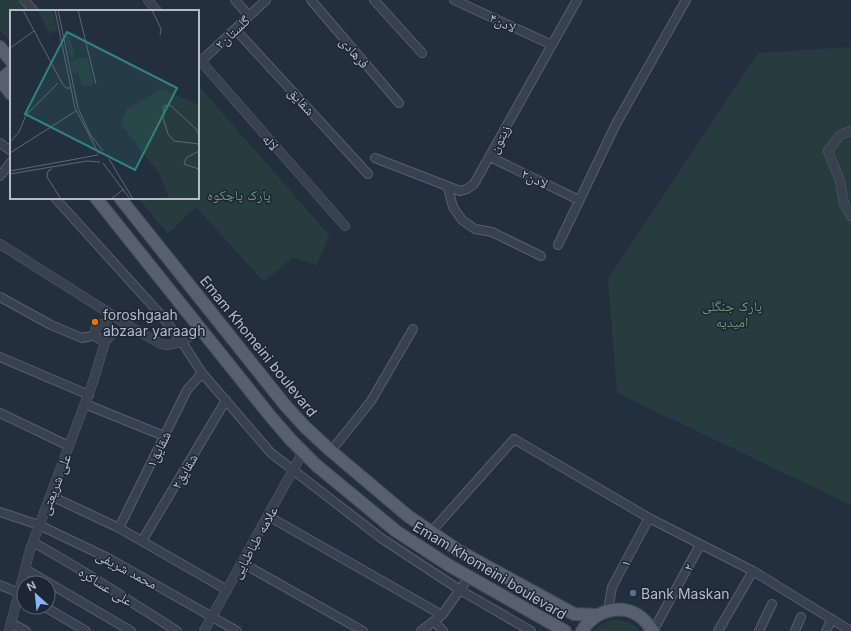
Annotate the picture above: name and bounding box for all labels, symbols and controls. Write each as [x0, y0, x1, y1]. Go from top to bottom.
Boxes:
street label: لادن۴ [486, 8, 519, 36]
inset map [10, 10, 199, 199]
street label: گلستان۲ [211, 11, 254, 53]
street label: فرهادی [336, 33, 374, 72]
street label: شقایق [284, 83, 319, 120]
street label: زیتون [484, 122, 514, 157]
street label: لاله [259, 130, 283, 154]
street label: لادن۲ [518, 164, 551, 193]
park label: پارک پاچکوه [207, 186, 271, 204]
street label: Emam Khomeini boulevard [197, 272, 321, 420]
park label: پارک جنگلی امیدیه [702, 297, 762, 330]
place label: foroshgaah abzaar yaraagh [103, 306, 205, 339]
marker: foroshgaah abzaar yaraagh [90, 317, 100, 327]
street label: شقایق۱ [142, 428, 176, 471]
street label: شقایق۲ [167, 450, 203, 493]
street label: علی شریعتی [36, 451, 75, 517]
street label: علامه طباطبایی [227, 503, 282, 582]
street label: Emam Khomeini boulevard [410, 517, 570, 623]
street label: محمد شریفی [93, 546, 160, 593]
street label: ۱ [616, 556, 634, 570]
street label: ۲ [679, 560, 697, 574]
street label: علی عساکره [75, 563, 136, 610]
north arrow [16, 575, 56, 615]
text: N [25, 578, 38, 594]
place label: Bank Maskan [641, 585, 730, 602]
marker: Bank Maskan [628, 588, 638, 598]

